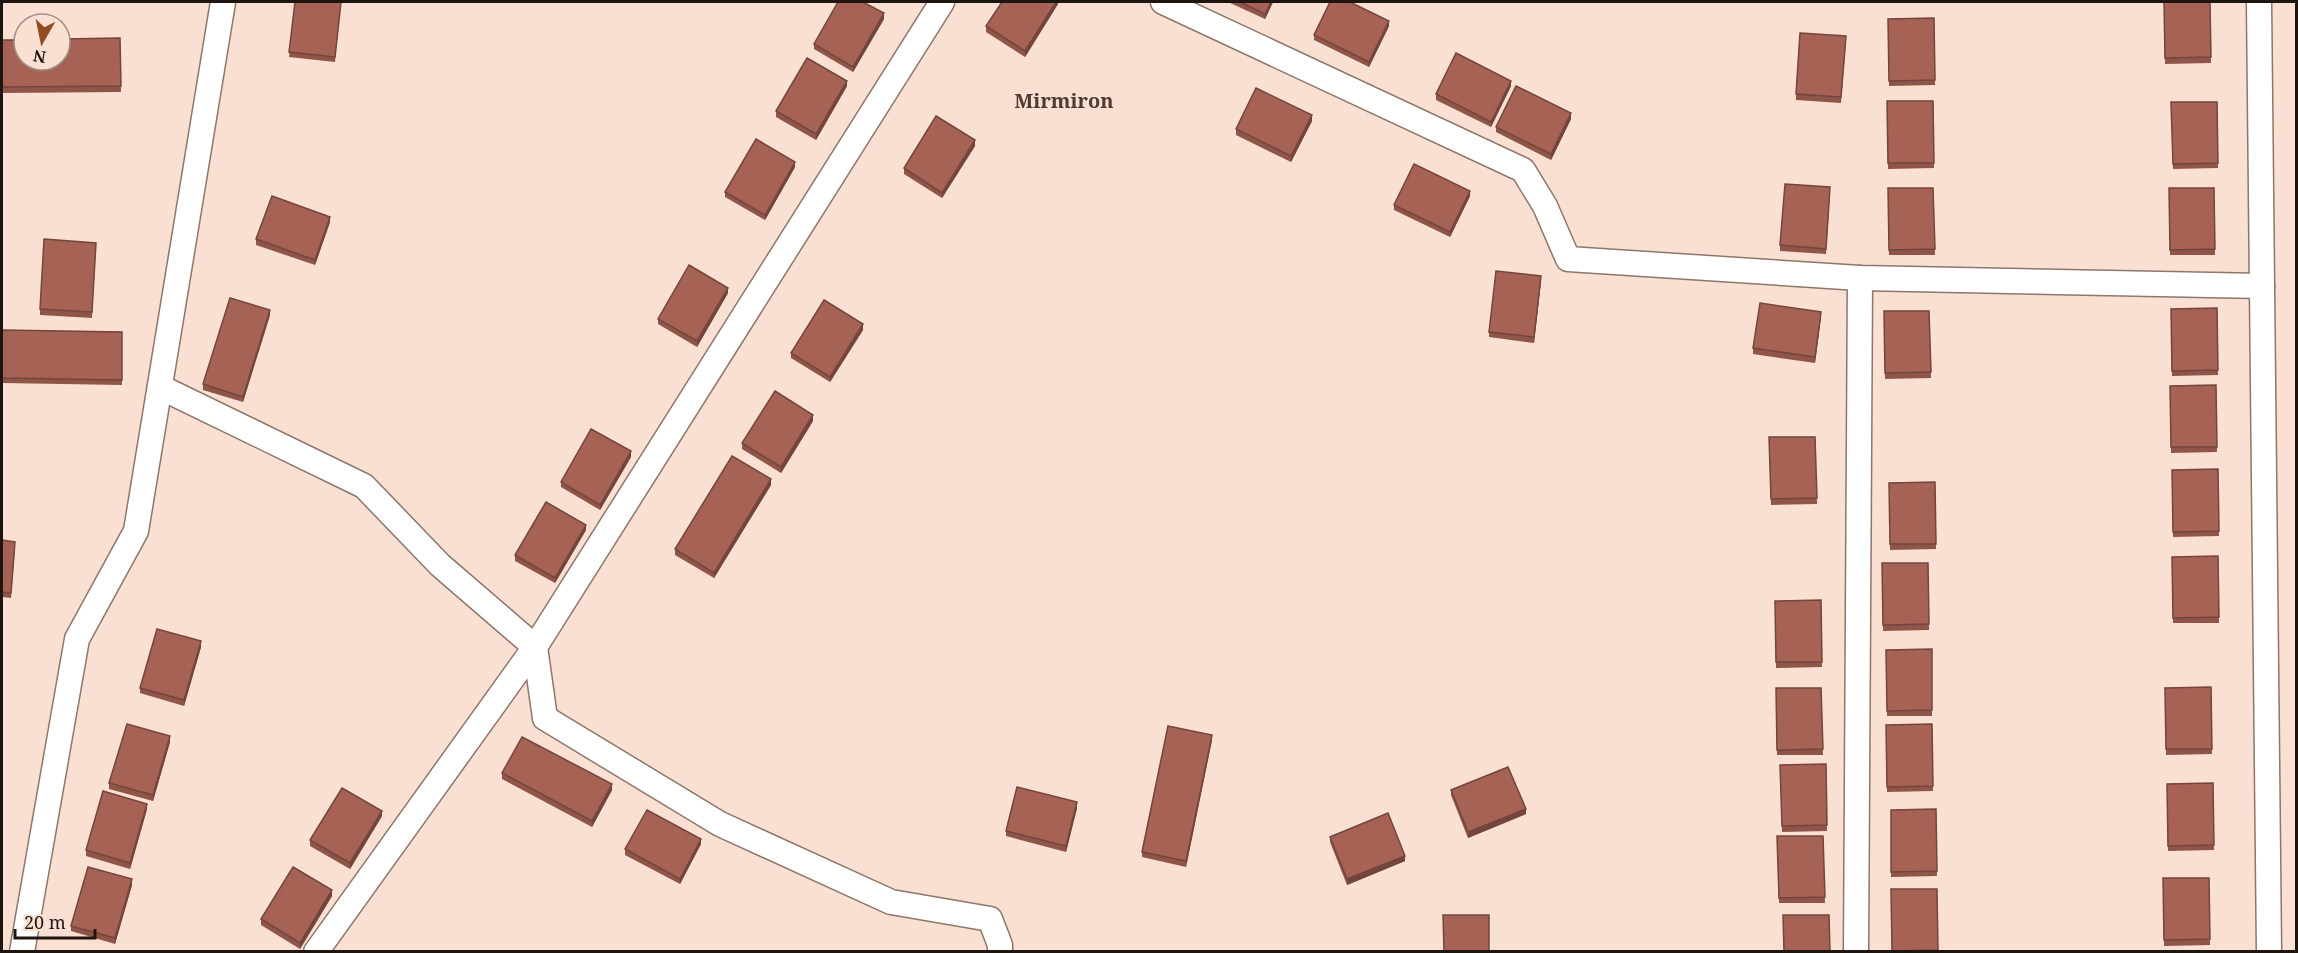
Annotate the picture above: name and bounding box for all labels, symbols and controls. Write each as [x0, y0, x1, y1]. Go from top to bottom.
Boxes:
north arrow [12, 12, 72, 72]
text: N [31, 45, 48, 69]
district label: Mirmiron [1014, 87, 1114, 114]
scale bar [15, 902, 94, 940]
text: 20 m [24, 910, 66, 934]

